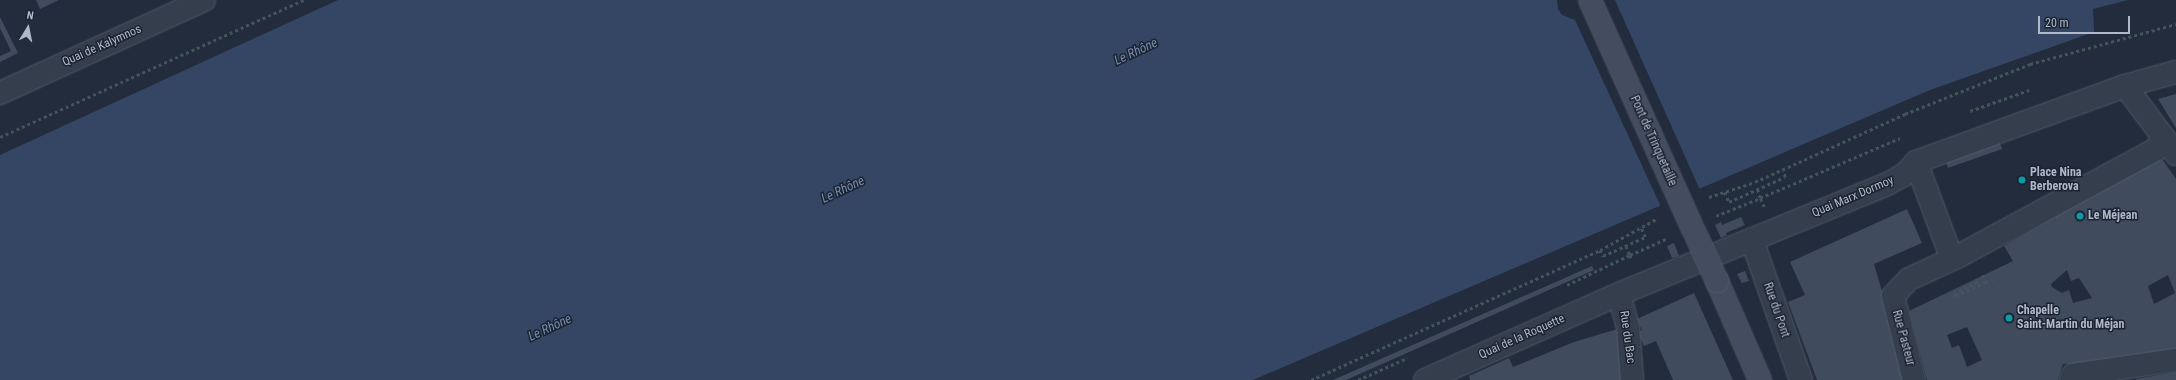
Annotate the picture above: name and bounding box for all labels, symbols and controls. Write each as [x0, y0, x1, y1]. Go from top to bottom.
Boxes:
north arrow [8, 8, 48, 48]
scale bar [2040, 8, 2132, 34]
text: N [26, 9, 35, 23]
text: 20 m [2045, 16, 2069, 30]
street label: Quai de Kalymnos [60, 22, 144, 70]
water label: Le Rhône [1112, 35, 1160, 69]
street label: Pont de Trinquetaille [1627, 93, 1679, 189]
place label: Place Nina Berberova [2030, 166, 2081, 194]
water label: Le Rhône [819, 173, 867, 207]
street label: Quai Marx Dormoy [1810, 173, 1896, 221]
marker: Place Nina Berberova [2017, 175, 2027, 185]
place label: Le Méjean [2088, 209, 2137, 223]
marker: Le Méjean [2075, 211, 2085, 221]
street label: Rue du Pont [1760, 281, 1792, 339]
place label: Chapelle Saint-Martin du Méjan [2017, 304, 2124, 332]
street label: Rue Pasteur [1889, 309, 1917, 367]
street label: Rue du Bac [1616, 310, 1638, 364]
water label: Le Rhône [526, 311, 574, 345]
street label: Quai de la Roquette [1477, 312, 1567, 362]
marker: Chapelle Saint-Martin du Méjan [2004, 313, 2014, 323]

